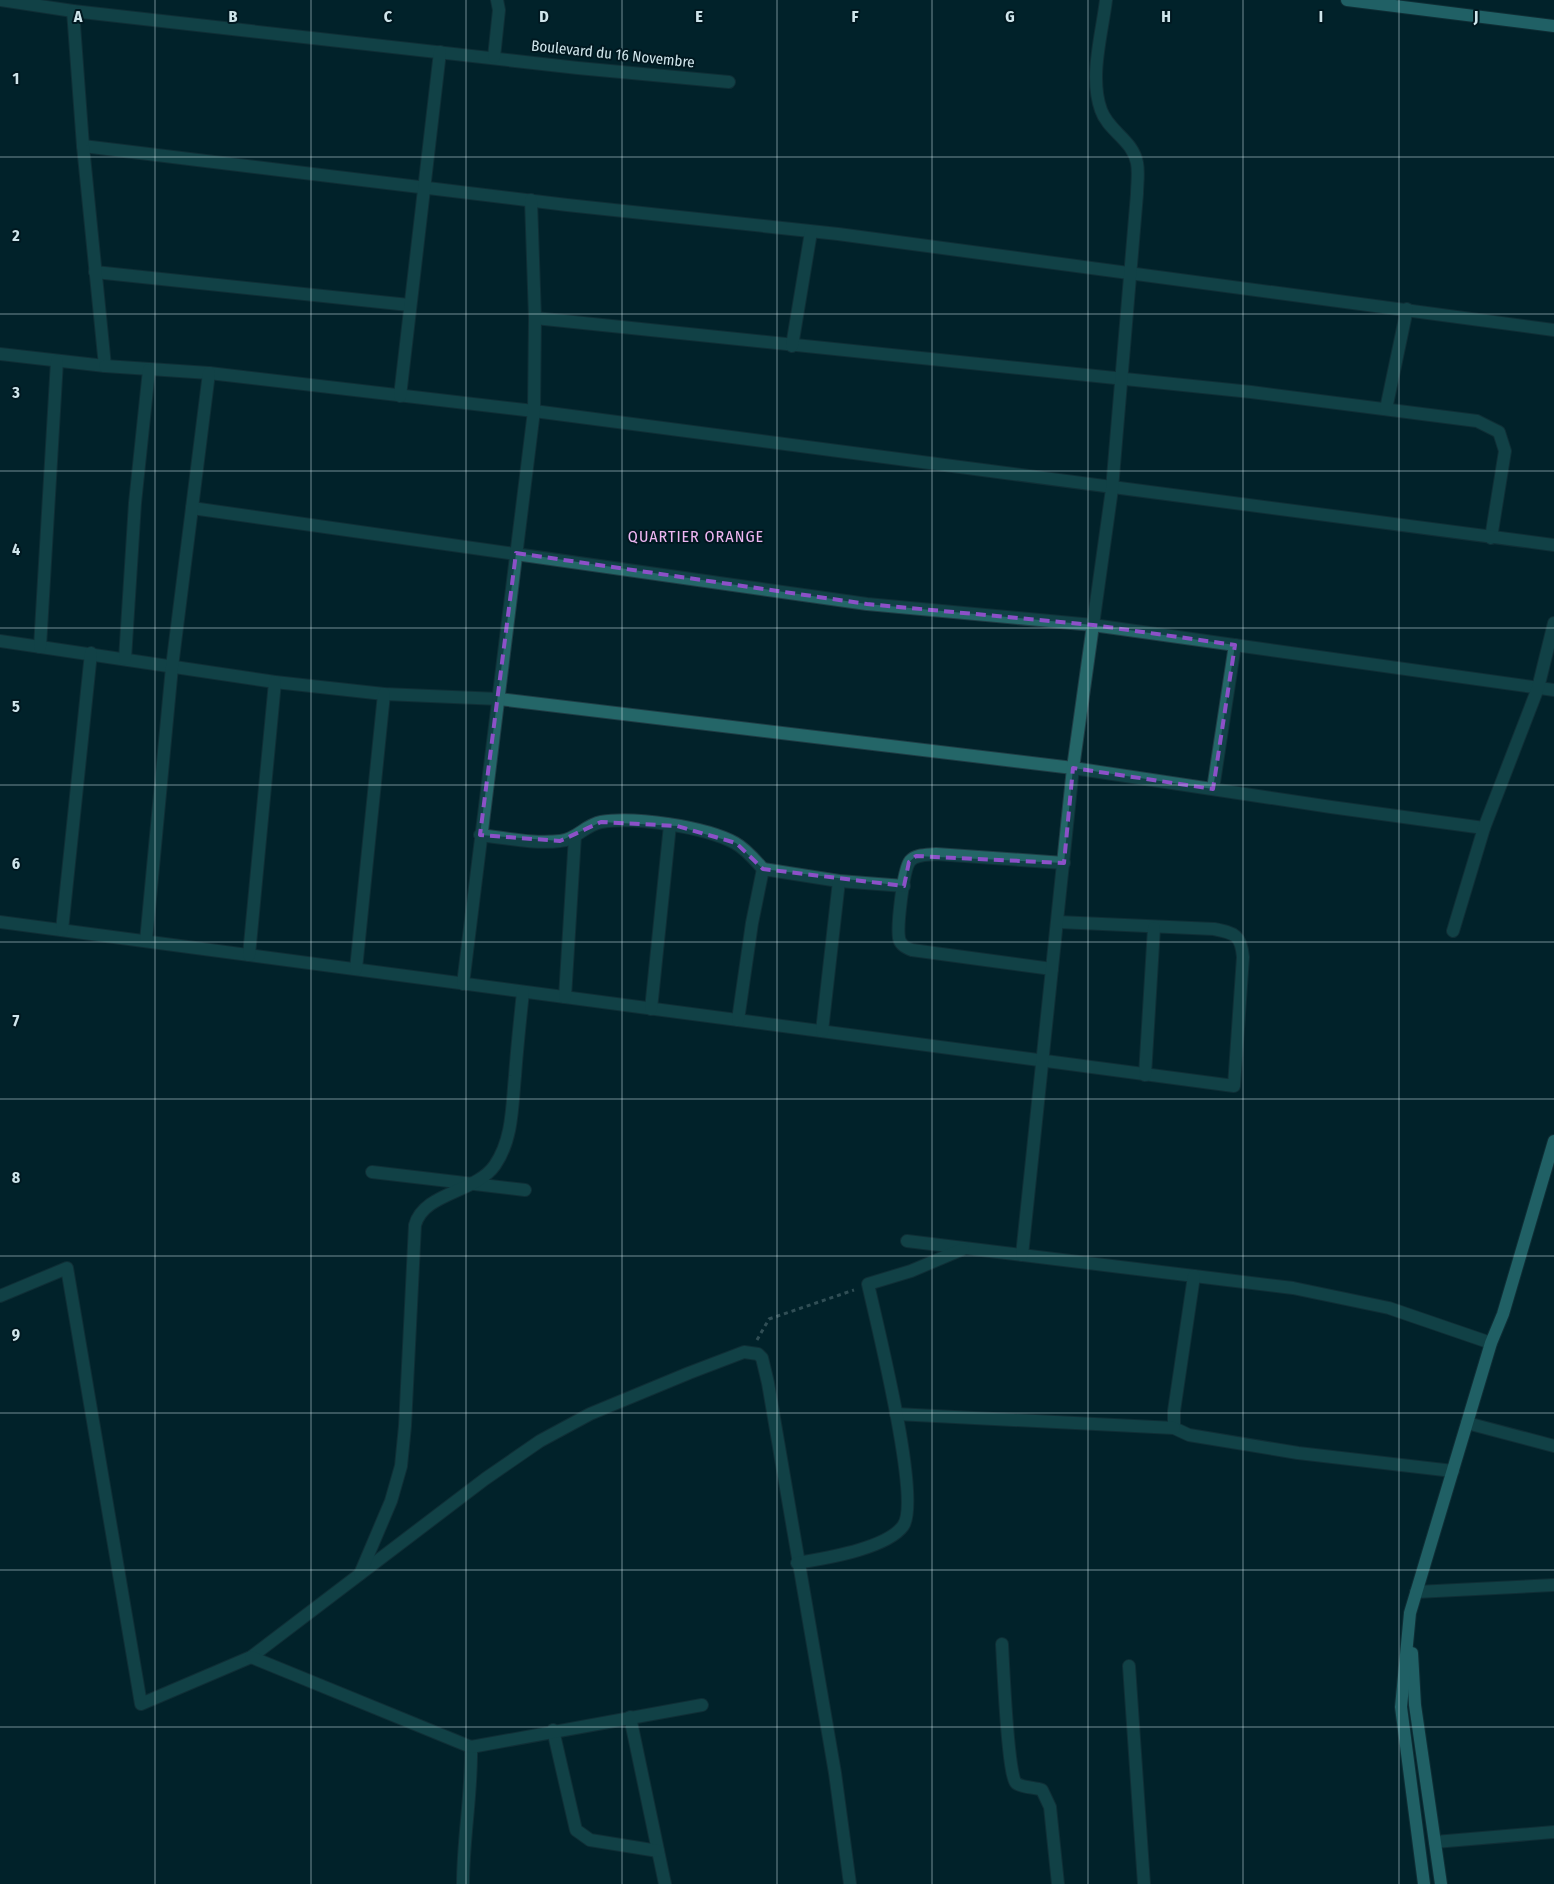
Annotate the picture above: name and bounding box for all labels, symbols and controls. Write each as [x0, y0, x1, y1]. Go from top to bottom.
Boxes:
text: A [73, 7, 83, 26]
text: B [229, 7, 238, 26]
text: C [384, 7, 393, 26]
text: D [539, 7, 549, 26]
text: E [695, 7, 703, 26]
text: F [851, 7, 859, 26]
text: G [1005, 7, 1015, 26]
text: H [1161, 7, 1171, 26]
text: I [1319, 7, 1323, 26]
text: J [1473, 7, 1478, 26]
street label: Boulevard du 16 Novembre [530, 36, 696, 72]
text: 1 [13, 69, 19, 88]
text: 2 [11, 226, 20, 245]
text: 3 [11, 383, 20, 402]
district label: QUARTIER ORANGE [628, 527, 764, 546]
text: 4 [12, 540, 20, 559]
text: 5 [12, 697, 20, 716]
text: 6 [12, 854, 20, 873]
text: 7 [13, 1011, 20, 1030]
text: 8 [12, 1168, 21, 1187]
text: 9 [12, 1325, 20, 1344]

